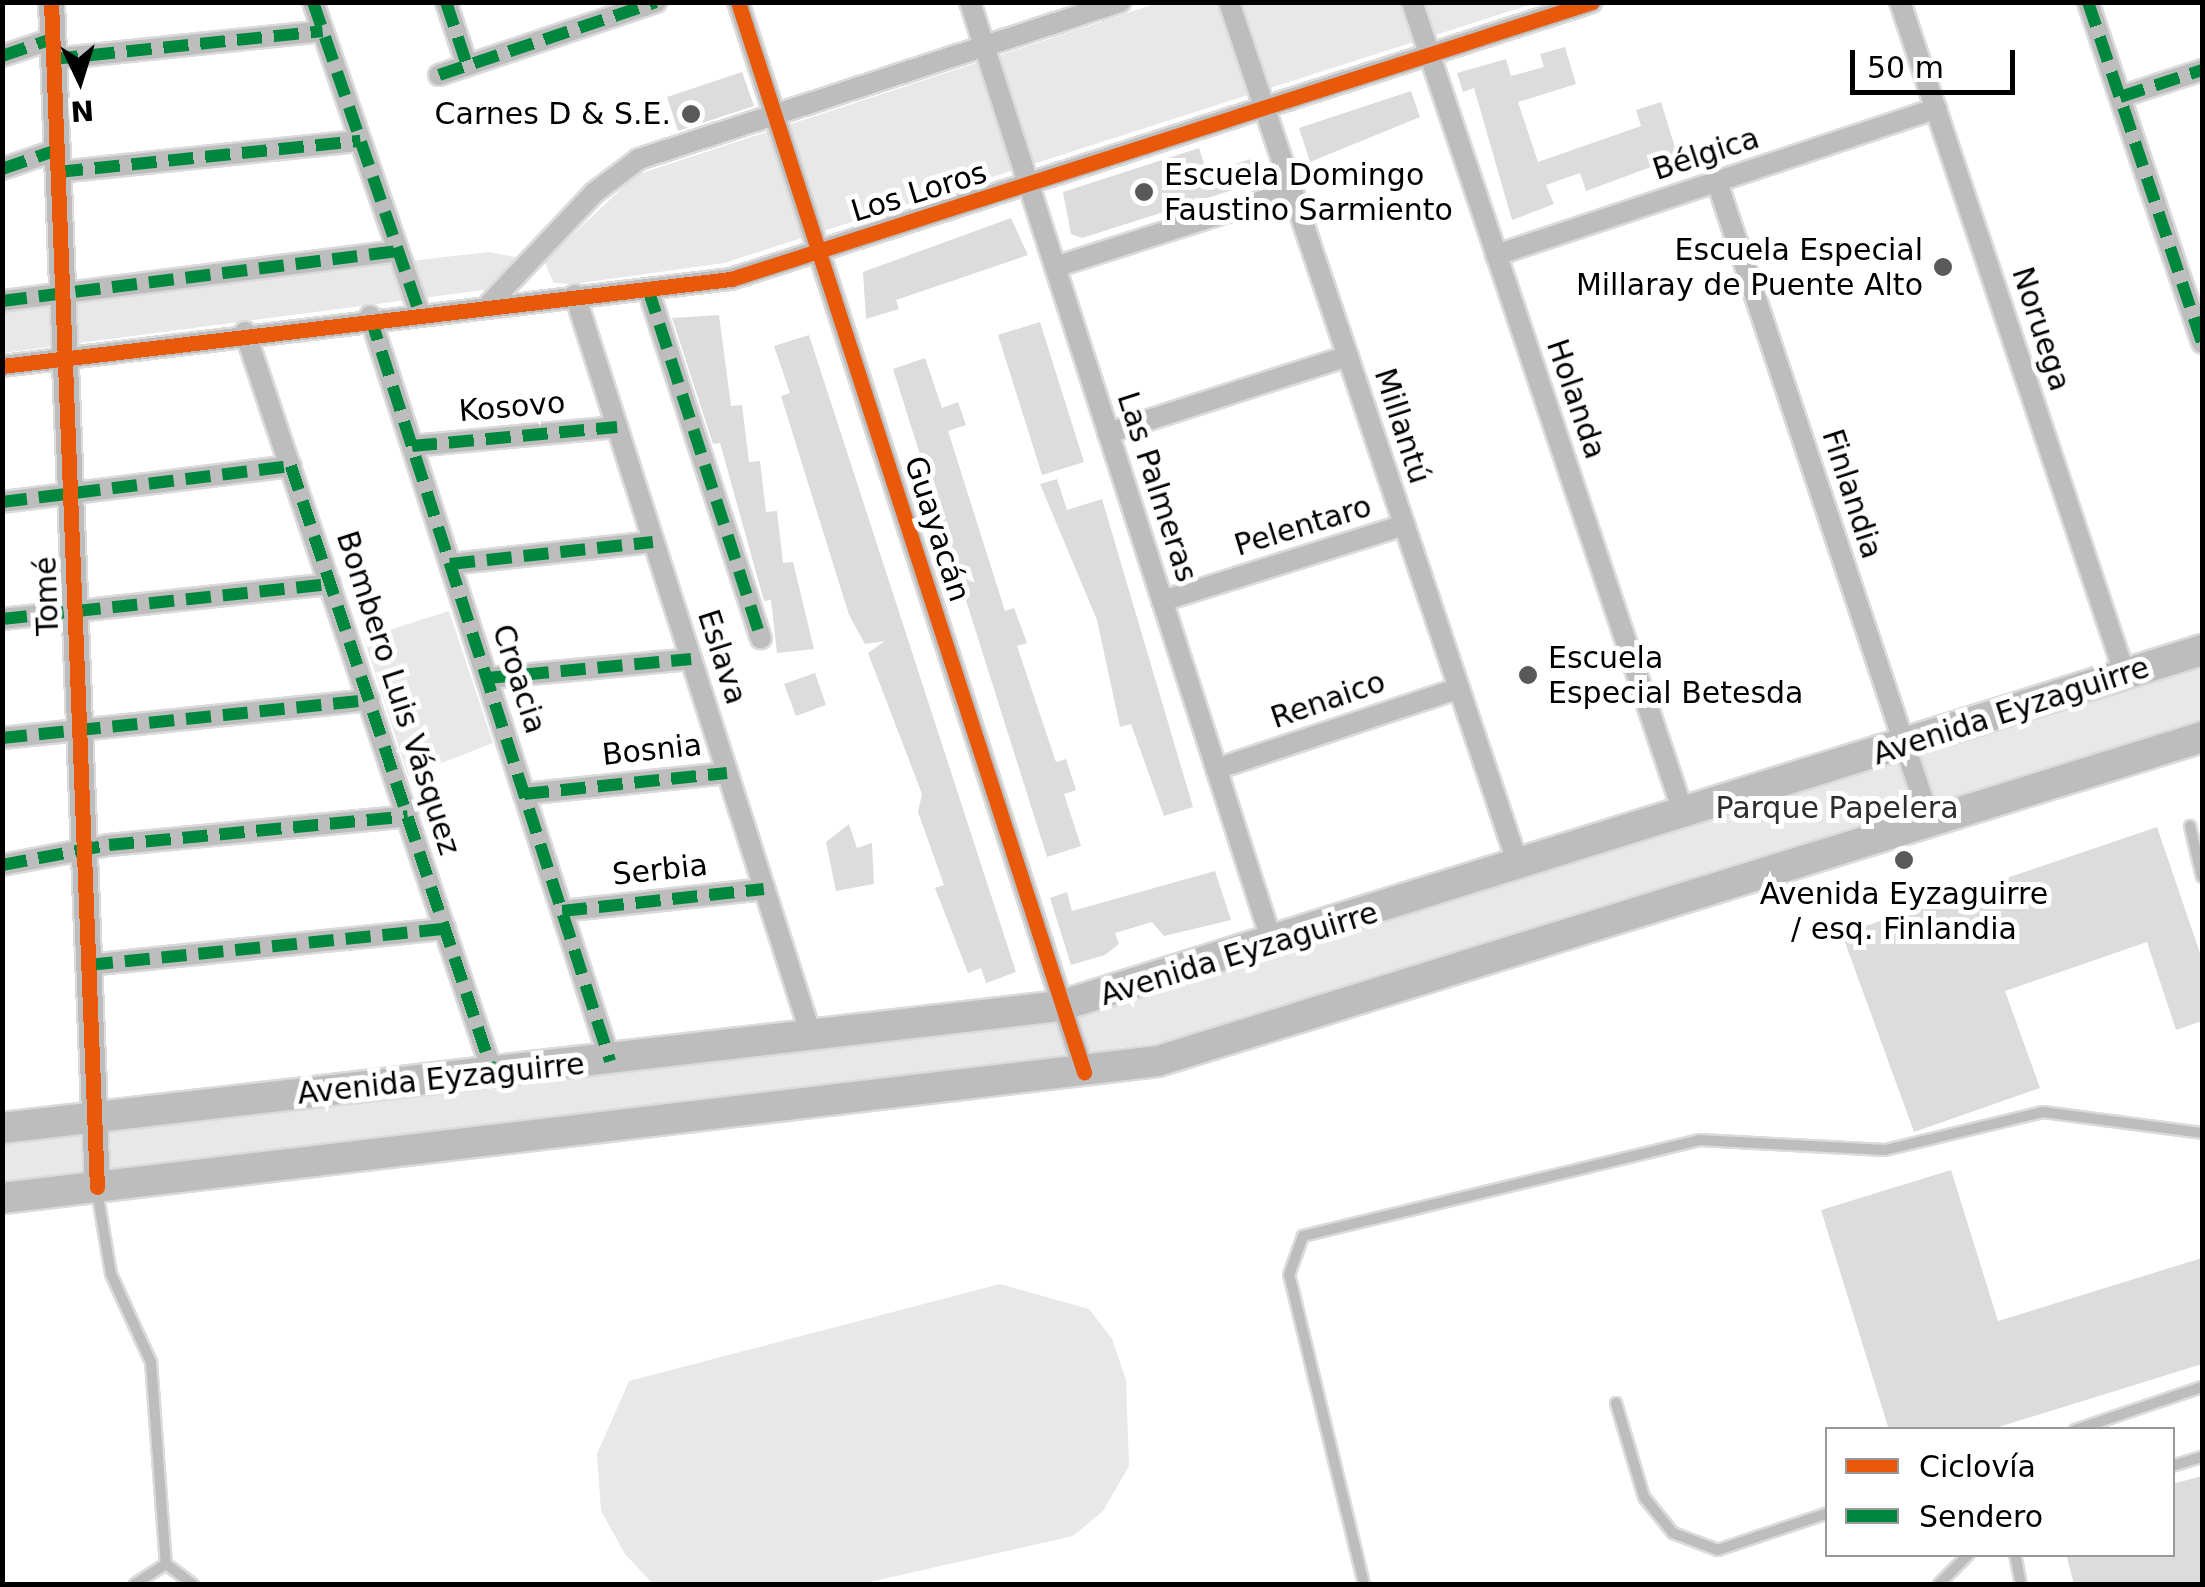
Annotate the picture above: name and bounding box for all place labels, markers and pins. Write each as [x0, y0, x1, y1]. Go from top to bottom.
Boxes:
place label: Carnes D & S.E. [435, 96, 671, 132]
marker: Carnes D & S.E. [680, 103, 702, 125]
place label: Escuela Domingo Faustino Sarmiento [1164, 157, 1453, 228]
marker: Escuela Domingo Faustino Sarmiento [1133, 181, 1155, 203]
place label: Escuela Especial Millaray de Puente Alto [1576, 232, 1923, 302]
marker: Escuela Especial Millaray de Puente Alto [1932, 256, 1954, 278]
place label: Escuela Especial Betesda [1548, 640, 1803, 710]
marker: Escuela Especial Betesda [1517, 664, 1539, 686]
marker: Avenida Eyzaguirre / esq. Finlandia [1893, 849, 1915, 871]
place label: Avenida Eyzaguirre / esq. Finlandia [1760, 876, 2048, 946]

